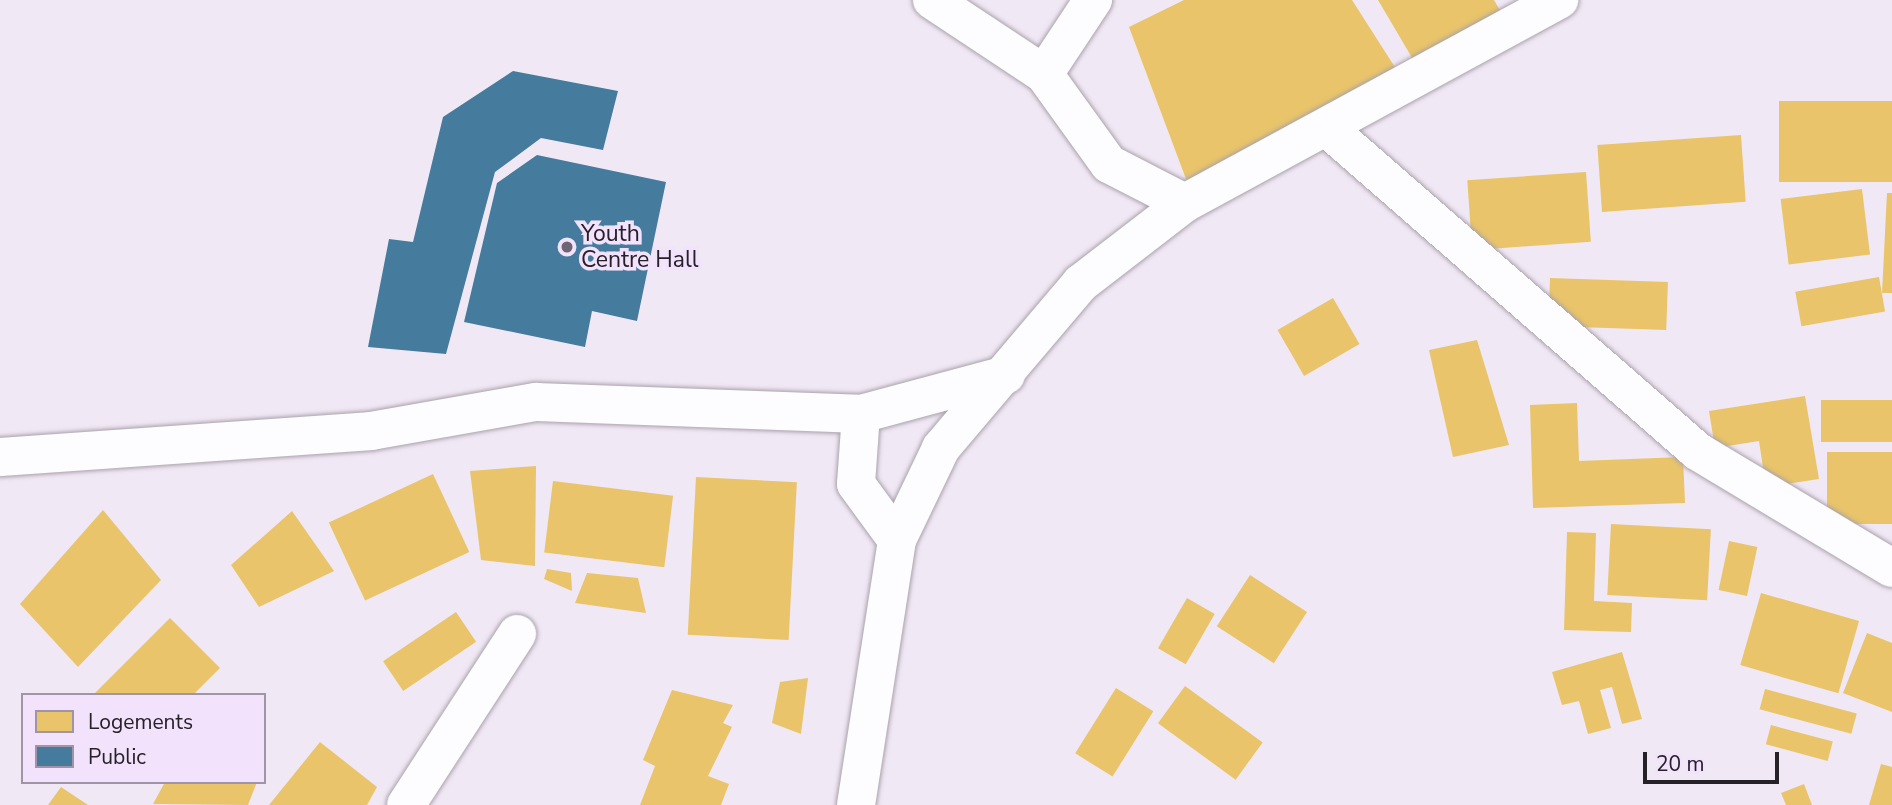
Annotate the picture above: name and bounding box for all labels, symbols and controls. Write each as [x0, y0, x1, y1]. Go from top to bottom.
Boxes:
place label: Youth Centre Hall [581, 220, 699, 274]
marker: Youth Centre Hall [559, 239, 575, 255]
legend [21, 693, 266, 784]
text: Logements [88, 708, 193, 736]
scale bar [1647, 738, 1784, 782]
text: Public [88, 743, 146, 771]
text: 20 m [1656, 750, 1705, 778]

